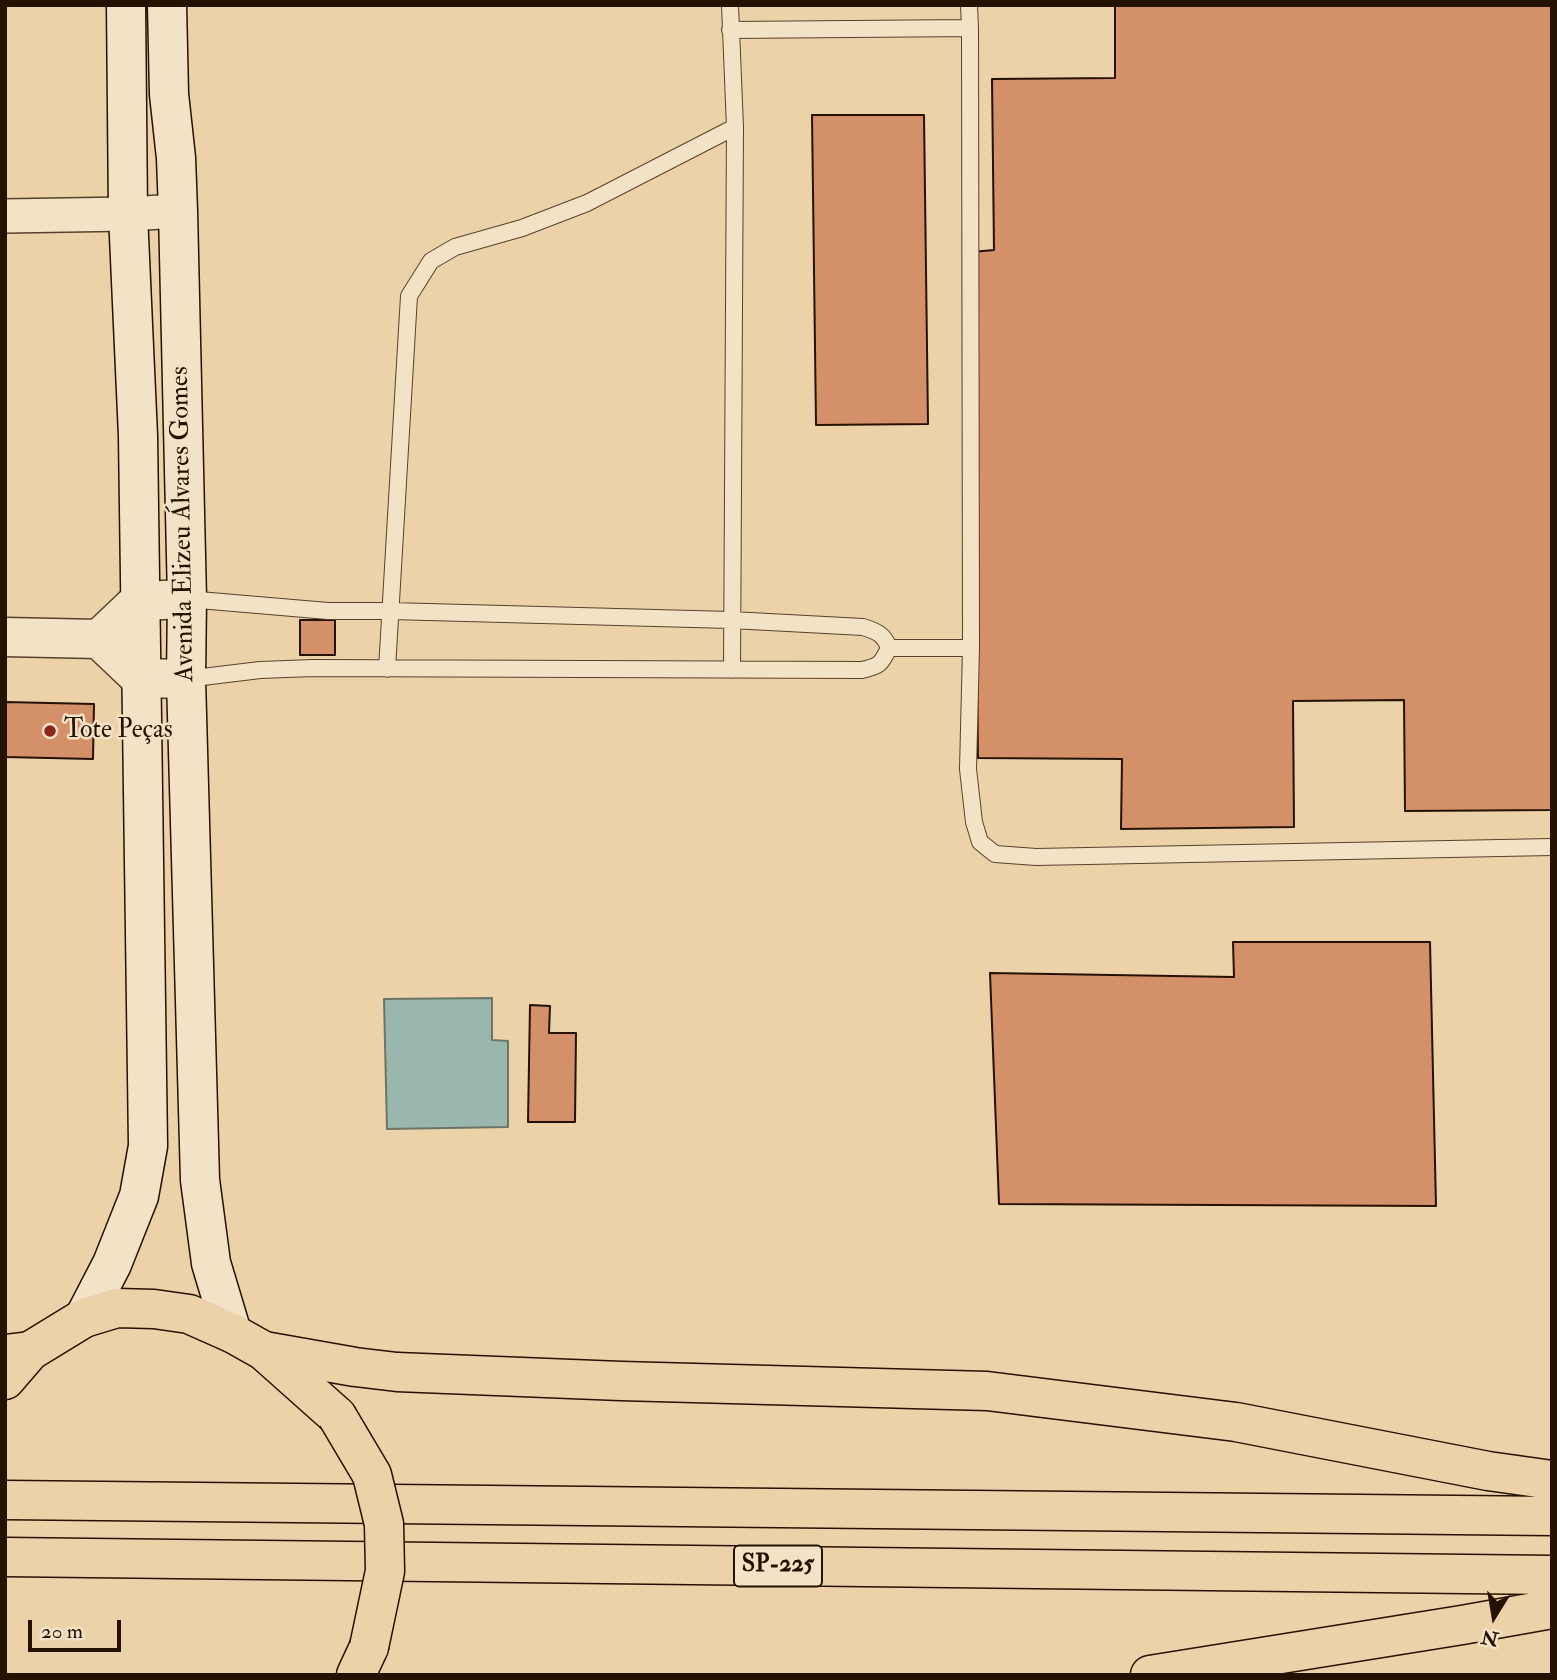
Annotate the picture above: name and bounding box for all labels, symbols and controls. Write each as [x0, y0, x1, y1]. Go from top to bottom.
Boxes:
street label: Avenida Elizeu Álvares Gomes [166, 366, 202, 682]
place label: Tote Peças [64, 715, 173, 747]
marker: Tote Peças [42, 723, 58, 739]
road number: SP-225 [734, 1546, 822, 1586]
north arrow [1459, 1582, 1529, 1652]
scale bar [32, 1606, 124, 1650]
text: 20 m [41, 1618, 83, 1645]
text: N [1479, 1624, 1501, 1651]

